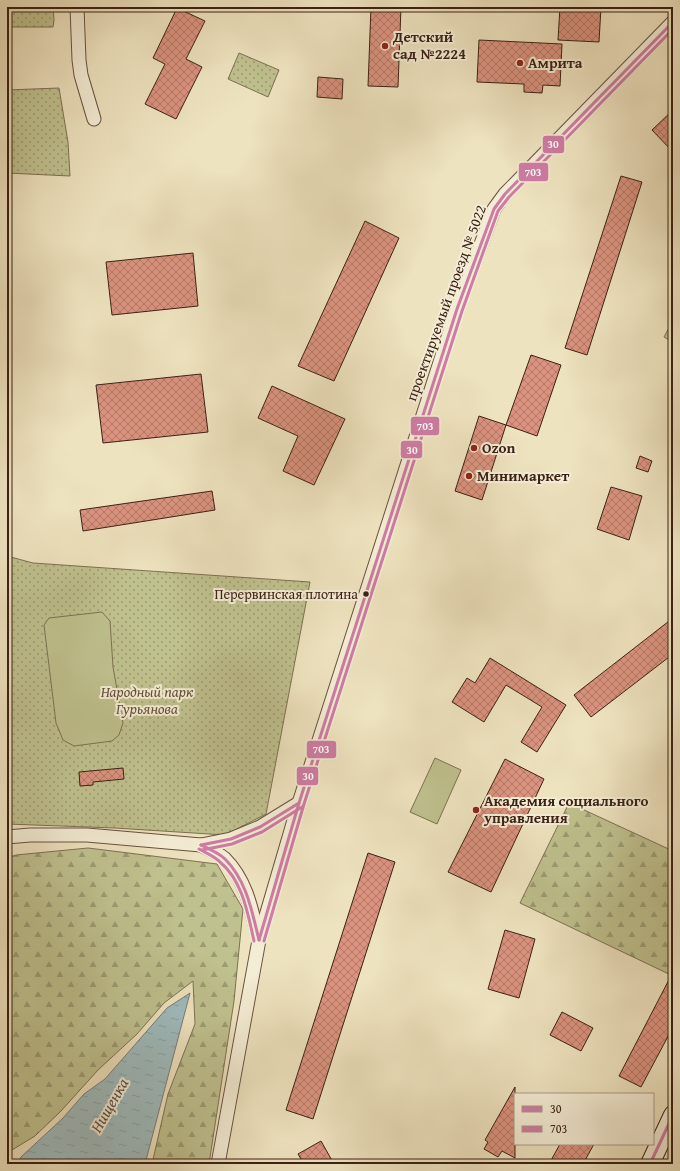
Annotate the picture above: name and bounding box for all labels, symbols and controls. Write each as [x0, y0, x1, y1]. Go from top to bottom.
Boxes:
place label: Детский сад №2224 [392, 26, 466, 64]
marker: Детский сад №2224 [380, 41, 390, 51]
place label: Амрита [528, 52, 583, 73]
marker: Амрита [515, 58, 525, 68]
line badge: 30 [542, 135, 565, 154]
text: 30 [547, 136, 559, 152]
line badge: 703 [518, 162, 549, 182]
text: 703 [524, 164, 542, 180]
street label: проектируемый проезд № 5022 [400, 202, 491, 404]
line badge: 703 [410, 416, 440, 436]
text: 703 [416, 418, 434, 434]
place label: Ozon [482, 437, 516, 458]
line badge: 30 [400, 440, 423, 459]
text: 30 [406, 442, 418, 458]
marker: Ozon [469, 443, 479, 453]
place label: Минимаркет [477, 465, 570, 486]
marker: Минимаркет [464, 471, 474, 481]
place label: Перервинская плотина [214, 584, 358, 604]
marker: Перервинская плотина [361, 589, 371, 599]
park label: Народный парк Гурьянова [101, 681, 194, 719]
line badge: 703 [306, 740, 337, 759]
text: 703 [312, 741, 330, 757]
line badge: 30 [296, 766, 319, 786]
text: 30 [302, 768, 314, 784]
place label: Академия социального управления [483, 790, 648, 828]
marker: Академия социального управления [471, 805, 481, 815]
water label: Нищенка [84, 1073, 135, 1137]
legend [514, 1093, 654, 1145]
text: 30 [550, 1100, 562, 1117]
text: 703 [550, 1120, 568, 1137]

